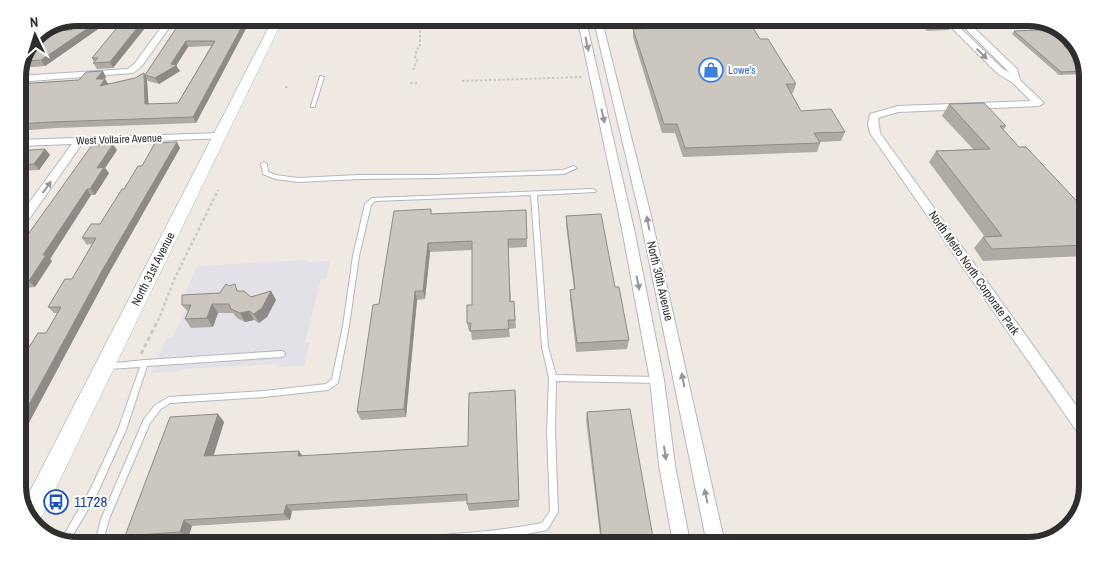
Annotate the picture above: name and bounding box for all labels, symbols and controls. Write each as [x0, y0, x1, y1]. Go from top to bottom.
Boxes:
north arrow [10, 10, 60, 60]
text: N [29, 13, 39, 31]
one-way arrow [584, 37, 592, 53]
one-way arrow [976, 47, 988, 59]
shop icon: Lowe's [698, 57, 724, 83]
place label: Lowe's [728, 63, 756, 77]
one-way arrow [599, 108, 607, 123]
street label: West Voltaire Avenue [76, 131, 162, 147]
one-way arrow [41, 181, 52, 194]
street label: North Metro North Corporate Park [925, 208, 1023, 338]
one-way arrow [643, 215, 651, 231]
street label: North 31st Avenue [128, 229, 178, 309]
street label: North 30th Avenue [643, 240, 677, 322]
one-way arrow [635, 275, 643, 291]
one-way arrow [678, 371, 686, 387]
one-way arrow [662, 445, 670, 461]
one-way arrow [702, 488, 710, 503]
bus stop icon: 11728 [43, 489, 69, 515]
place label: 11728 [74, 491, 107, 512]

